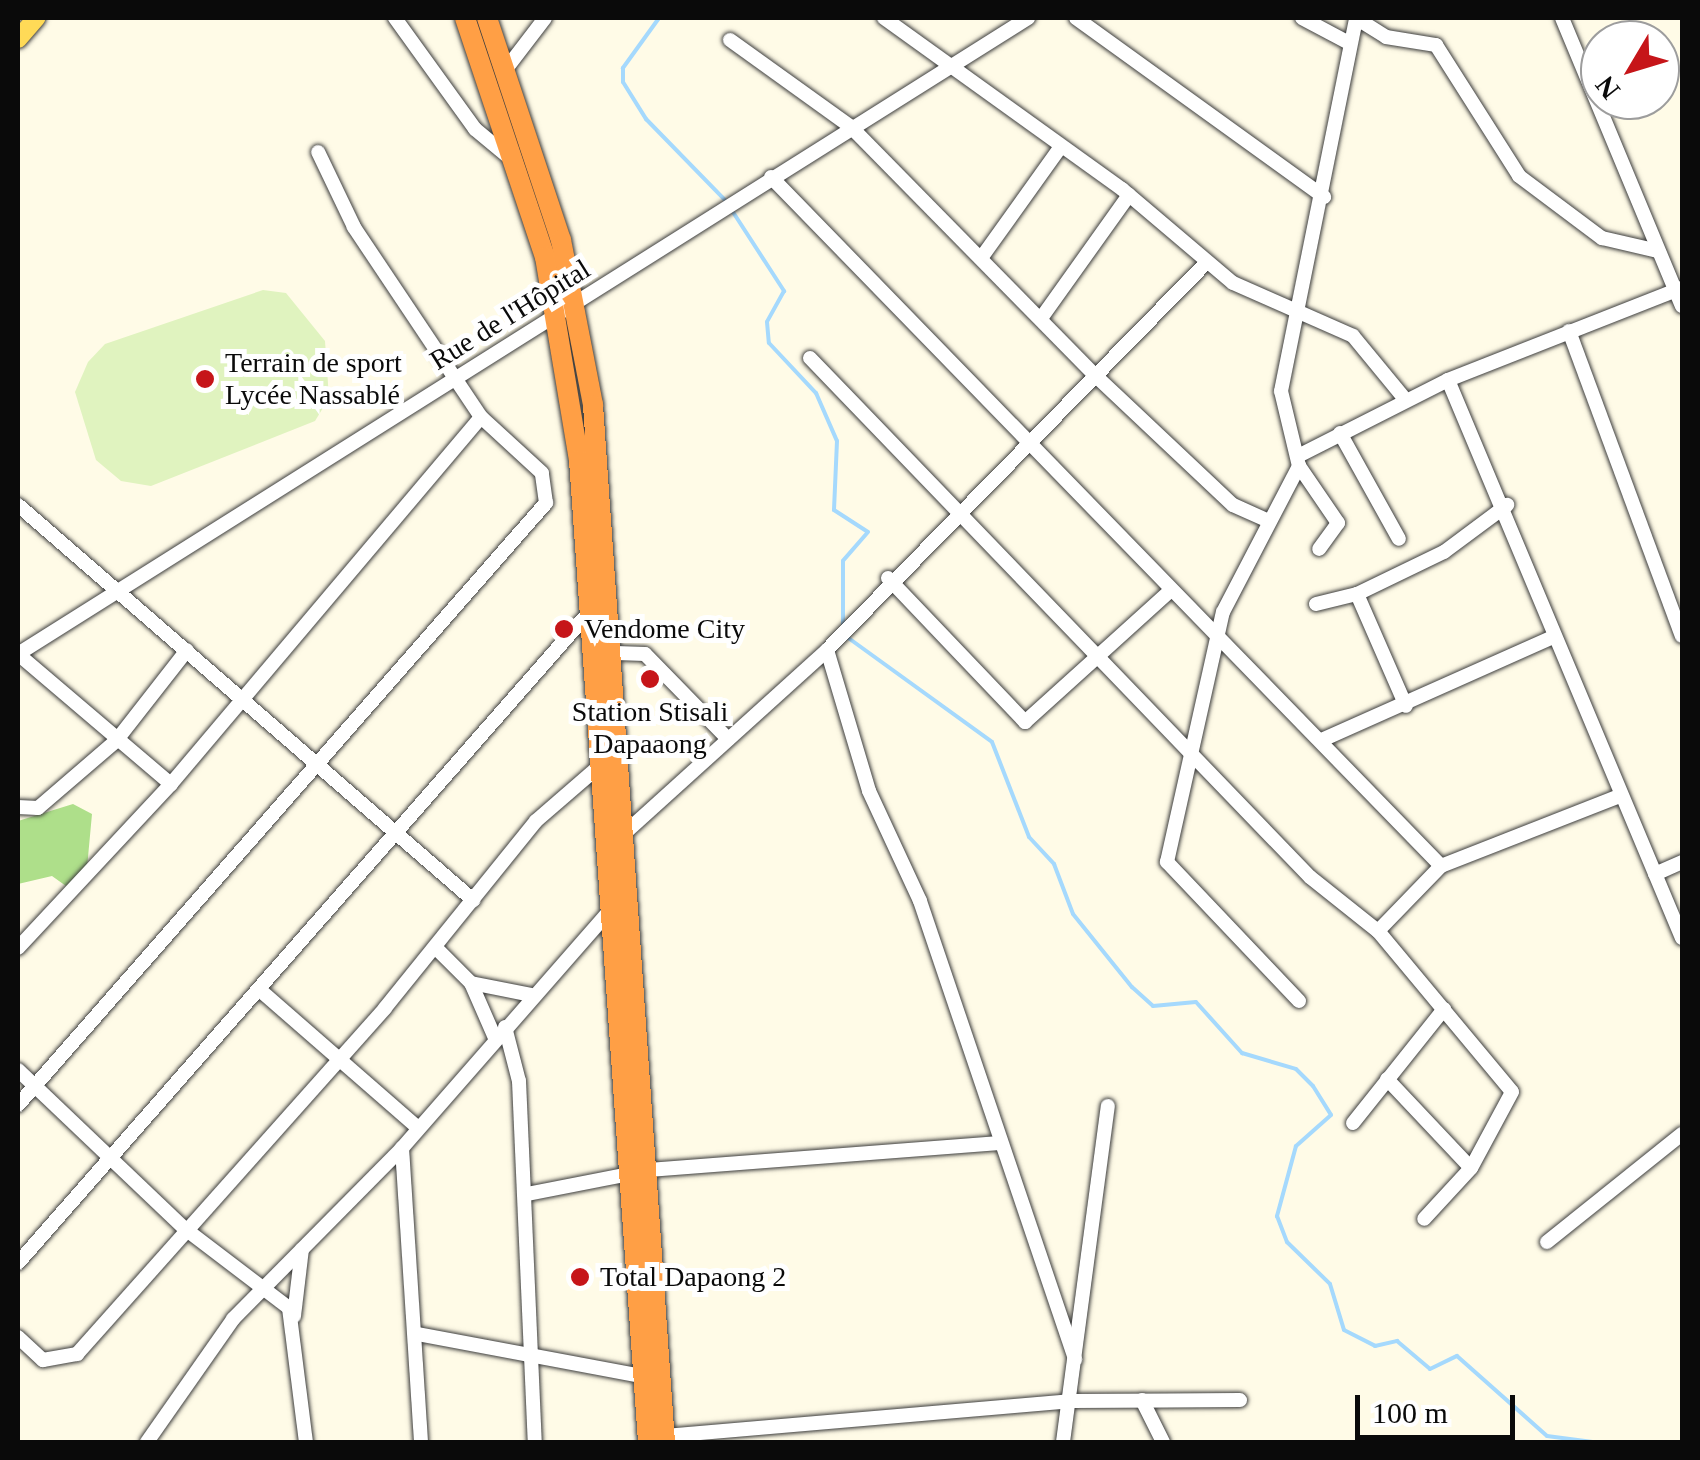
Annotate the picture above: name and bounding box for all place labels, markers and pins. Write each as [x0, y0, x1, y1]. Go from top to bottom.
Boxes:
place label: Terrain de sport Lycée Nassablé [225, 346, 402, 412]
marker: Terrain de sport Lycée Nassablé [194, 368, 216, 390]
place label: Vendome City [584, 612, 745, 646]
marker: Vendome City [553, 618, 575, 640]
marker: Station Stisali Dapaaong [639, 668, 661, 690]
place label: Station Stisali Dapaaong [572, 695, 728, 761]
place label: Total Dapaong 2 [600, 1260, 786, 1294]
marker: Total Dapaong 2 [569, 1266, 591, 1288]

